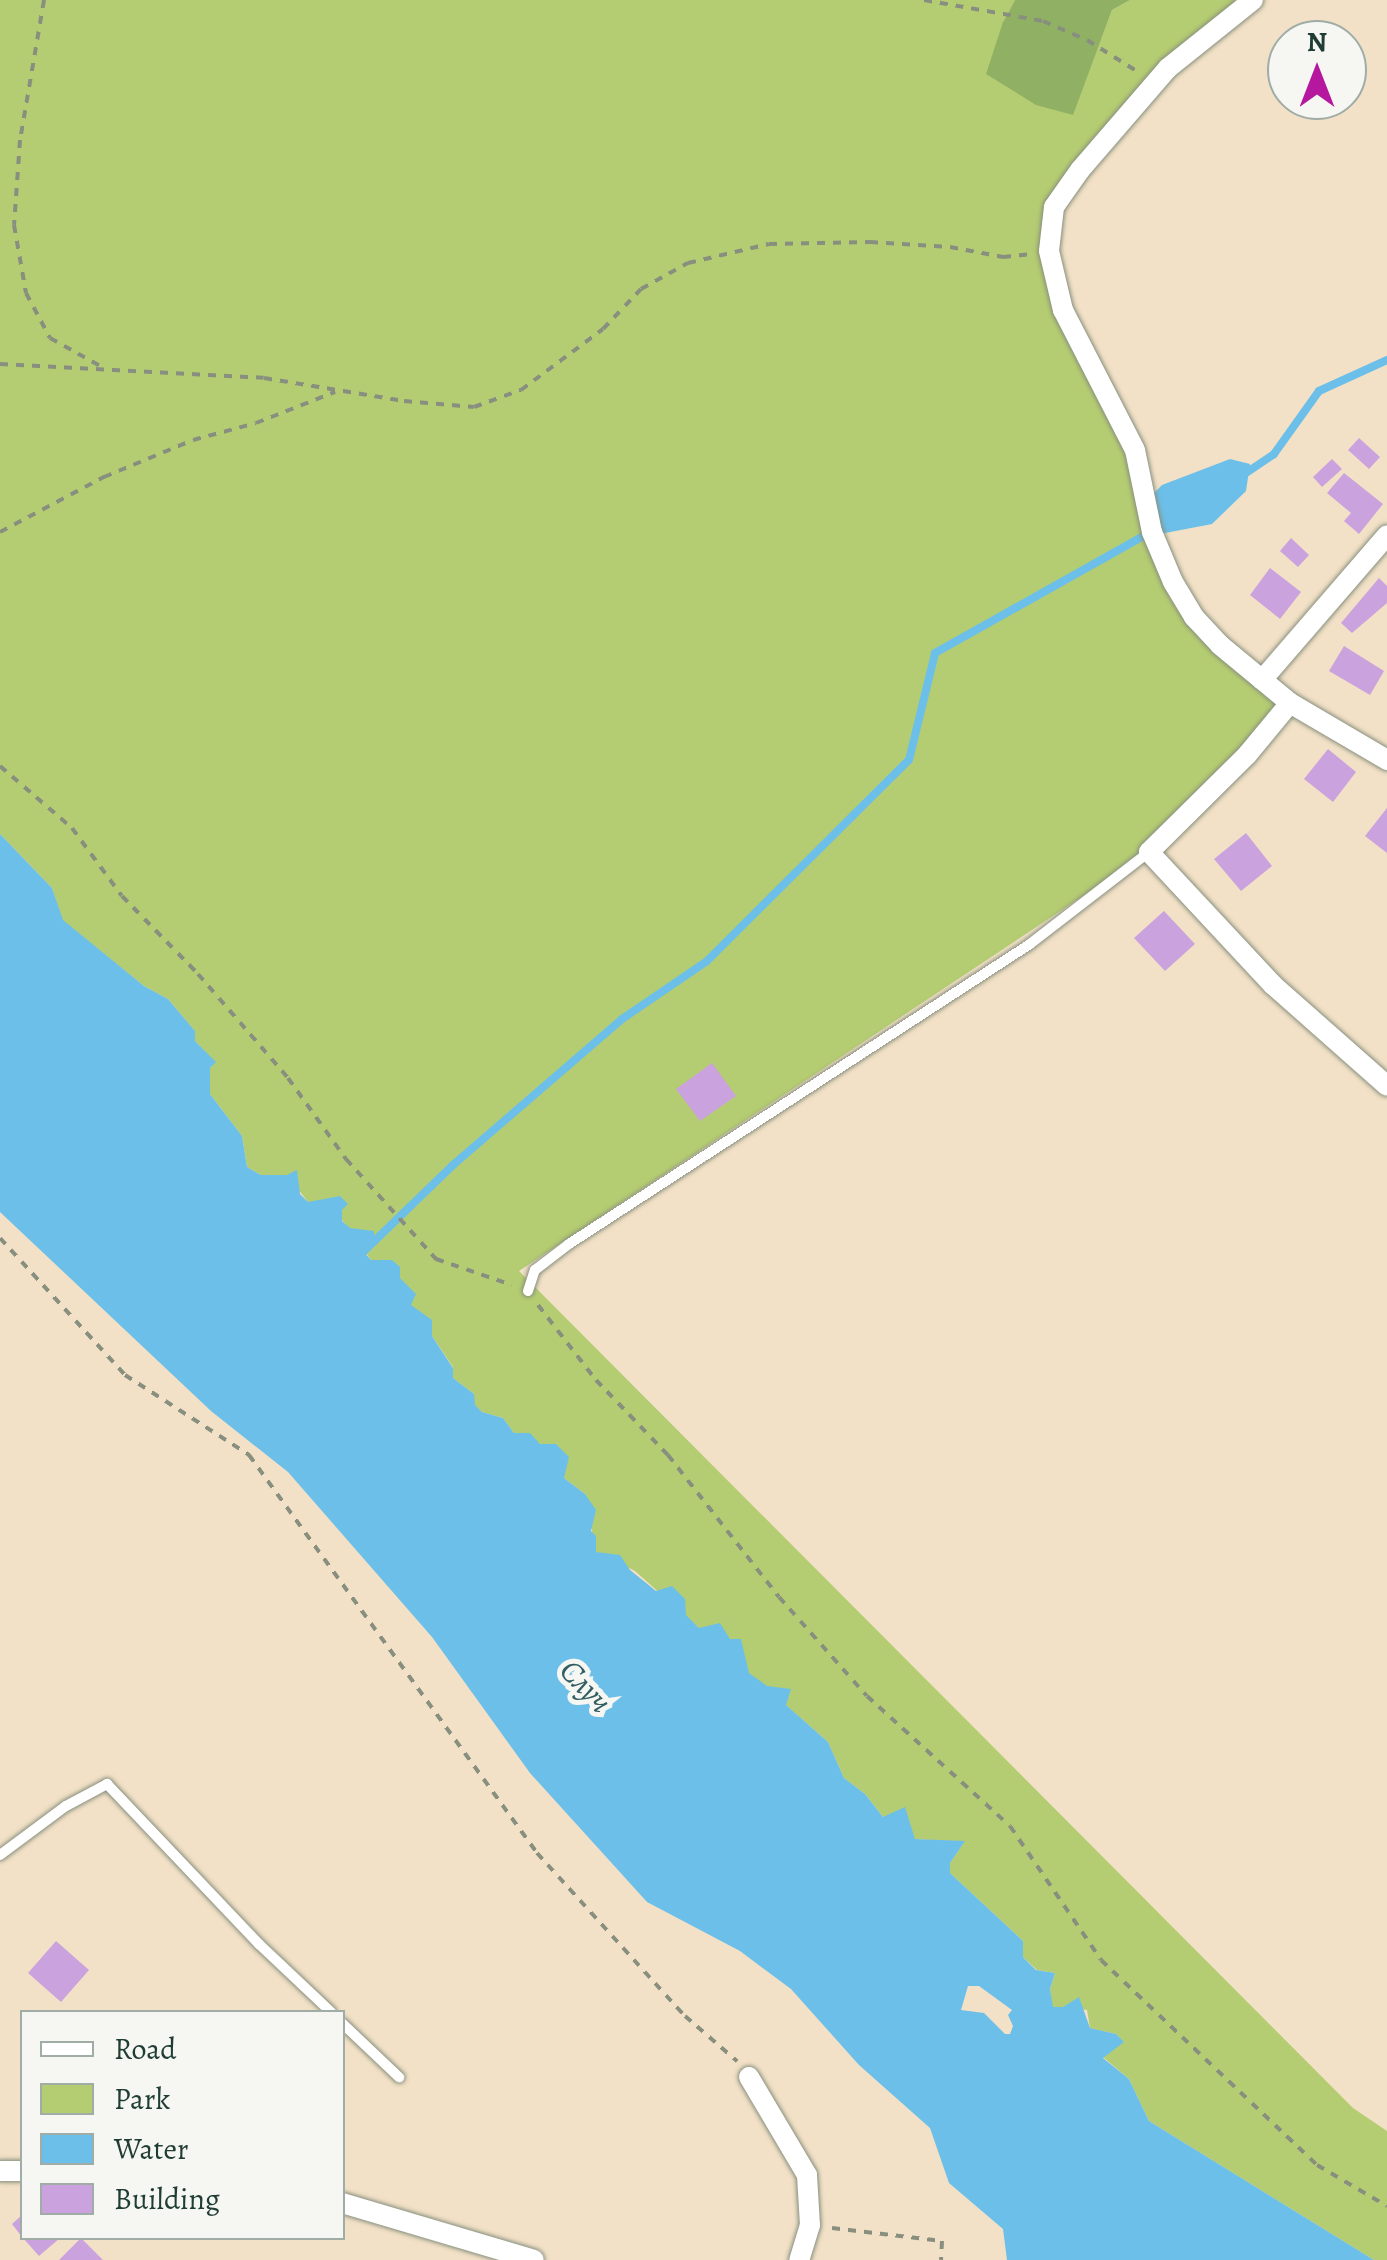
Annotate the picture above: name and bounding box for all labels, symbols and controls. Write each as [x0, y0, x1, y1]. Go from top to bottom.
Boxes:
north arrow [1267, 20, 1367, 120]
text: N [1307, 23, 1327, 61]
water label: Случ [552, 1651, 620, 1721]
legend [20, 2010, 345, 2240]
text: Road [114, 2029, 176, 2069]
text: Park [114, 2079, 170, 2119]
text: Water [114, 2129, 188, 2169]
text: Building [114, 2179, 220, 2219]

